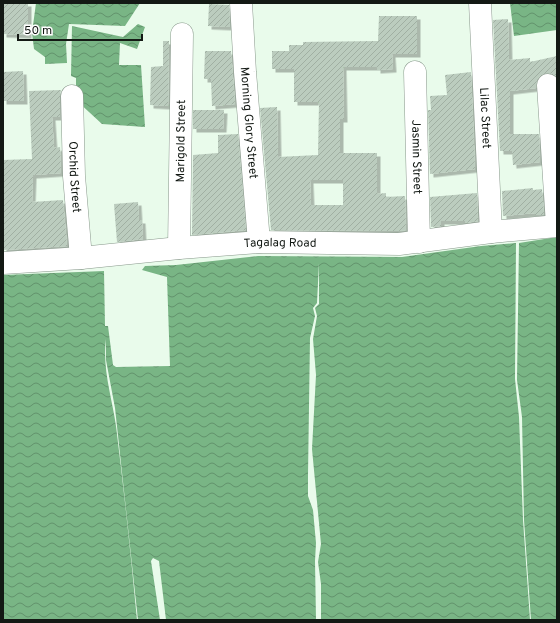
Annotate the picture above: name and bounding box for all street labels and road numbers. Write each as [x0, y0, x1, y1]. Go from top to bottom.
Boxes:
street label: Morning Glory Street [236, 66, 261, 179]
street label: Lilac Street [475, 87, 494, 149]
street label: Marigold Street [173, 100, 190, 182]
street label: Jasmin Street [407, 120, 425, 194]
street label: Orchid Street [64, 141, 84, 213]
street label: Tagalag Road [243, 235, 317, 252]

